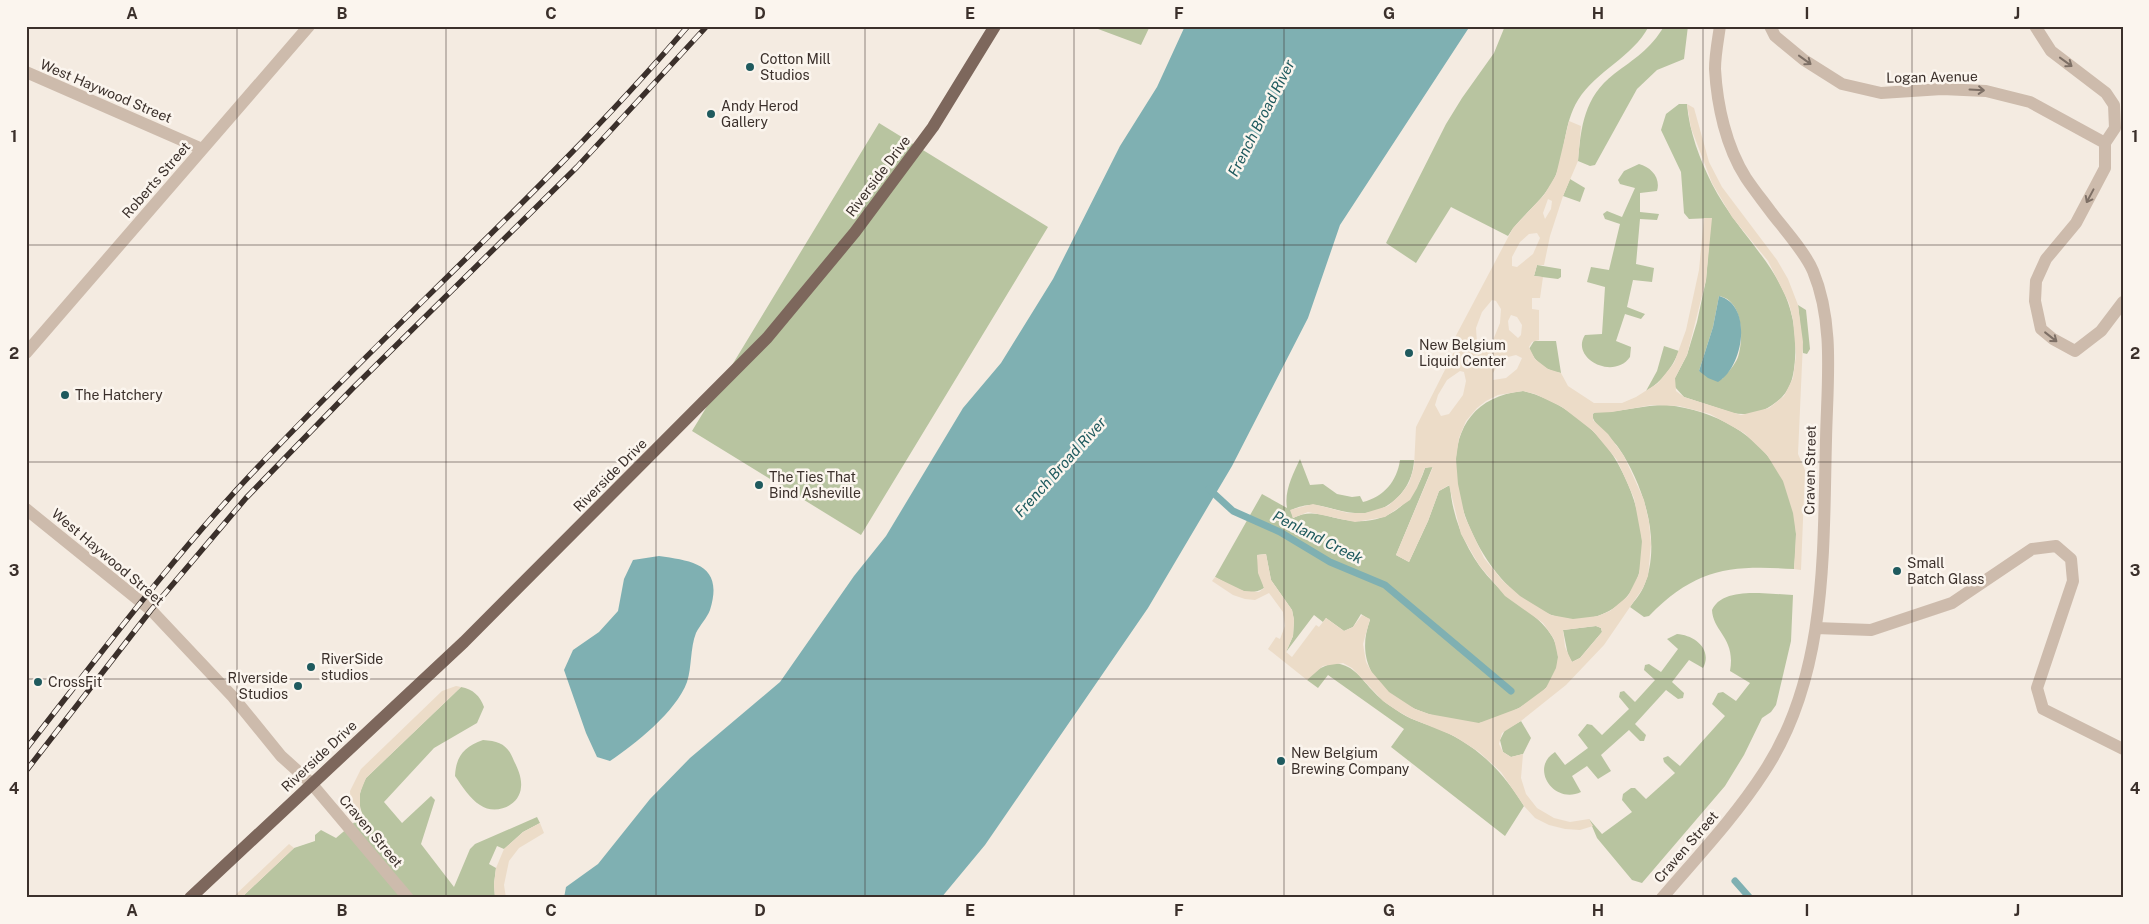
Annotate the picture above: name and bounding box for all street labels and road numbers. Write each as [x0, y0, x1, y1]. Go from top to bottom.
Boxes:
street label: West Haywood Street [38, 56, 174, 126]
street label: Logan Avenue [1886, 68, 1978, 86]
street label: Riverside Drive [842, 132, 914, 219]
street label: Roberts Street [119, 139, 193, 221]
street label: Craven Street [1801, 425, 1819, 515]
street label: Riverside Drive [570, 435, 650, 515]
street label: West Haywood Street [49, 505, 167, 609]
street label: Riverside Drive [278, 717, 360, 795]
street label: Craven Street [336, 792, 406, 870]
street label: Craven Street [1651, 808, 1721, 886]

